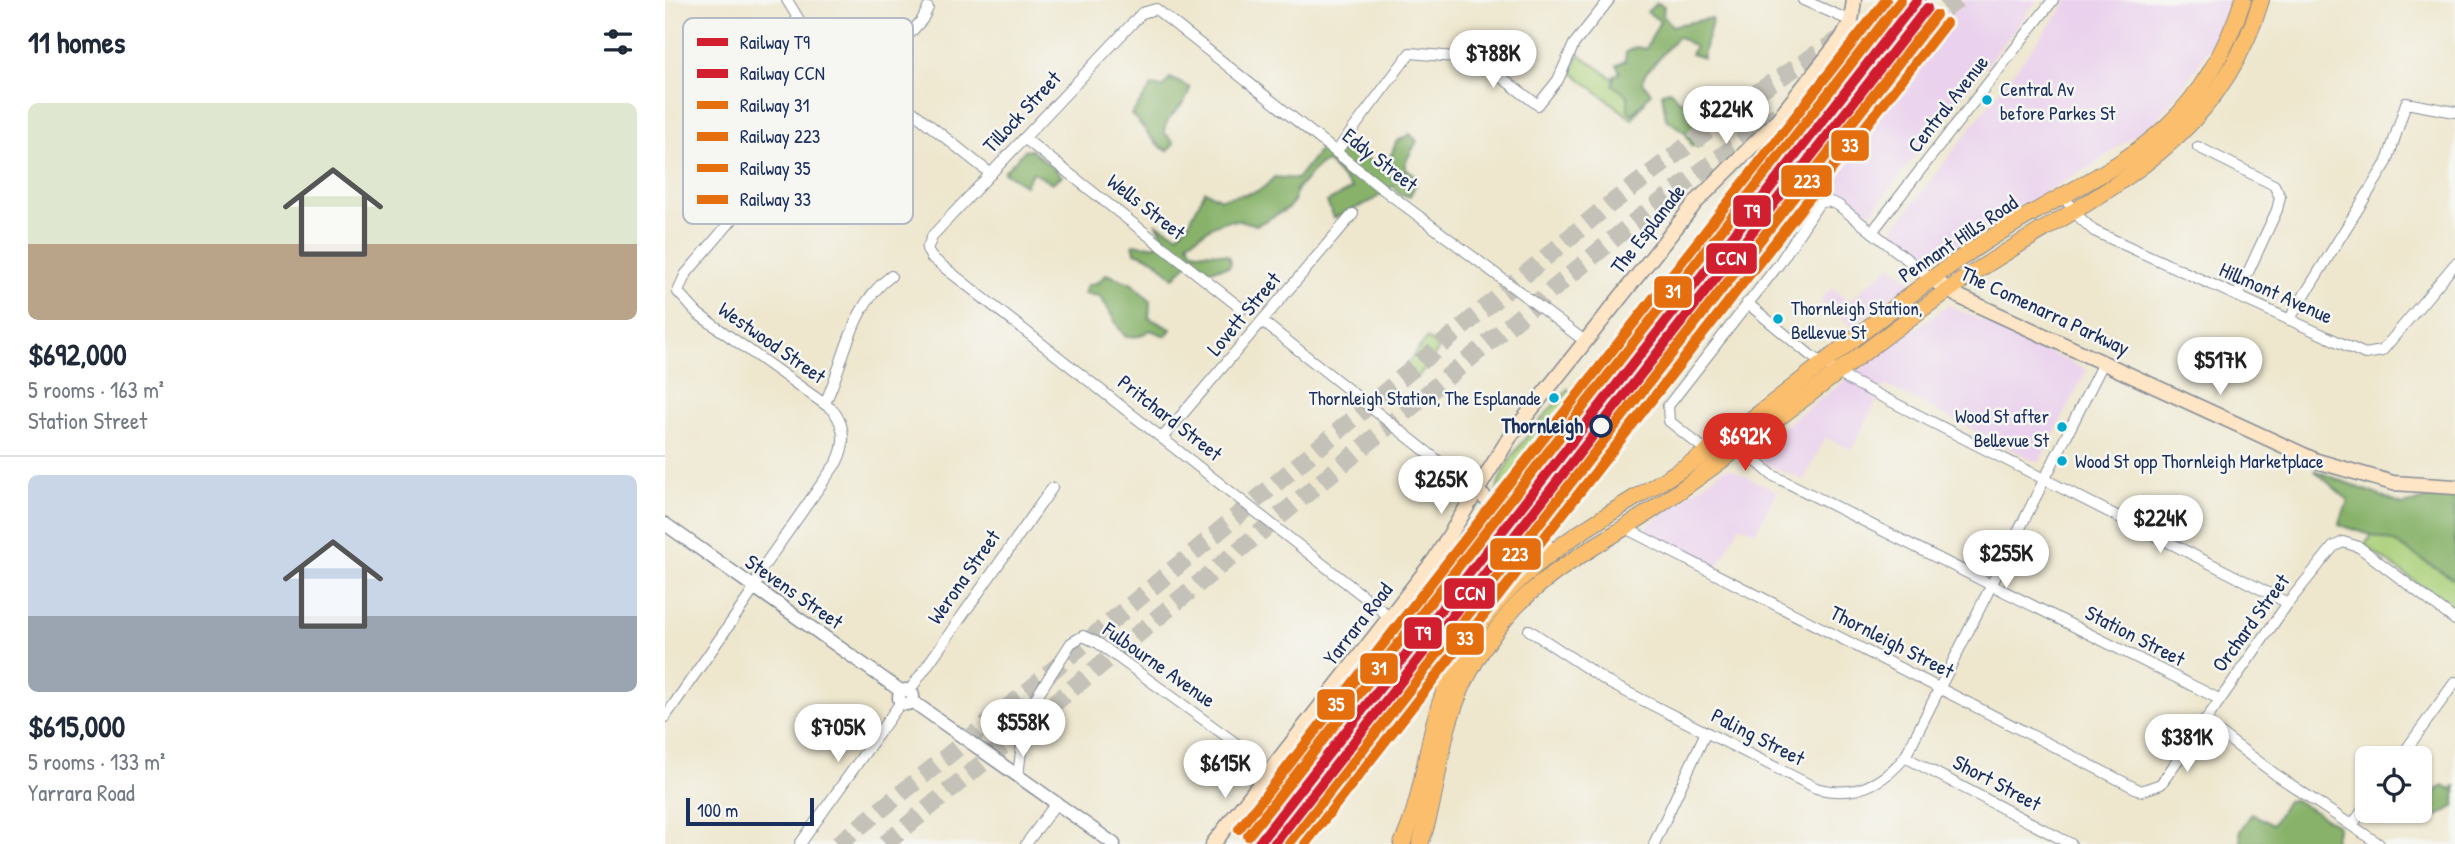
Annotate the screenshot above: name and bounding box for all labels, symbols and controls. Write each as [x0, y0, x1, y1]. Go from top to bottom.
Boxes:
legend [683, 18, 913, 224]
text: 11 homes [28, 22, 125, 62]
icon: filters [599, 23, 637, 61]
text: Railway T9 [740, 29, 810, 55]
pin: $788K [1444, 31, 1542, 90]
text: $788K [1466, 37, 1521, 68]
street label: Central Avenue [1900, 49, 1995, 159]
text: Railway CCN [740, 60, 825, 86]
street label: Tillock Street [976, 64, 1068, 159]
place label: Central Av before Parkes St [2000, 76, 2116, 126]
pin: $224K [1677, 86, 1775, 146]
text: Railway 31 [740, 92, 810, 118]
text: $224K [1699, 93, 1753, 124]
marker: Central Av before Parkes St [1980, 93, 1994, 107]
street label: Eddy Street [1337, 121, 1425, 199]
text: Railway 223 [740, 123, 820, 149]
line badge: 33 [1830, 129, 1870, 162]
text: 33 [1841, 132, 1859, 158]
icon: home [270, 149, 396, 275]
text: Railway 35 [740, 155, 811, 181]
line badge: 223 [1780, 164, 1833, 198]
street label: Wells Street [1101, 167, 1192, 247]
text: 223 [1794, 168, 1821, 194]
street label: The Esplanade [1603, 178, 1692, 279]
text: Railway 33 [740, 186, 811, 212]
street label: Pennant Hills Road [1892, 188, 2023, 289]
line badge: T9 [1732, 194, 1772, 228]
text: T9 [1743, 198, 1760, 224]
line badge: CCN [1705, 242, 1758, 275]
text: CCN [1716, 245, 1746, 271]
street label: Hillmont Avenue [2215, 255, 2337, 330]
street label: The Comenarra Parkway [1956, 259, 2135, 362]
street label: Lovett Street [1200, 265, 1288, 362]
line badge: 31 [1653, 275, 1693, 309]
text: 31 [1665, 278, 1681, 304]
street label: Westwood Street [713, 295, 832, 391]
place label: Thornleigh Station, Bellevue St [1791, 295, 1923, 345]
marker: Thornleigh Station, Bellevue St [1771, 312, 1785, 326]
text: $692,000 [28, 334, 127, 374]
pin: $517K [2171, 338, 2269, 397]
text: $517K [2193, 344, 2247, 375]
street label: Pritchard Street [1112, 368, 1229, 468]
text: 5 rooms · 163 m² [28, 374, 164, 405]
place label: Thornleigh Station, The Esplanade [1309, 385, 1541, 411]
marker: Thornleigh Station, The Esplanade [1547, 391, 1561, 405]
place label: Wood St after Bellevue St [1955, 403, 2050, 453]
text: Station Street [28, 405, 147, 436]
place label: Thornleigh [1500, 411, 1583, 441]
pin: $692K [1696, 414, 1794, 473]
marker: Thornleigh [1590, 415, 1612, 437]
text: $692K [1719, 420, 1771, 451]
marker: Wood St after Bellevue St [2055, 420, 2069, 434]
place label: Wood St opp Thornleigh Marketplace [2075, 448, 2324, 474]
marker: Wood St opp Thornleigh Marketplace [2055, 454, 2069, 468]
pin: $265K [1392, 456, 1490, 516]
text: $265K [1414, 463, 1468, 494]
pin: $224K [2111, 496, 2209, 555]
text: $224K [2133, 502, 2187, 533]
icon: home [270, 521, 396, 647]
street label: Werona Street [920, 523, 1007, 630]
pin: $255K [1957, 530, 2055, 590]
line badge: 223 [1489, 537, 1542, 571]
text: $255K [1979, 537, 2033, 568]
text: 223 [1502, 541, 1529, 567]
street label: Stevens Street [740, 547, 850, 636]
street label: Orchard Street [2205, 567, 2297, 678]
street label: Yarrara Road [1316, 576, 1399, 671]
line badge: CCN [1443, 577, 1496, 610]
text: CCN [1455, 580, 1485, 606]
street label: Thornleigh Street [1825, 598, 1960, 686]
street label: Station Street [2080, 598, 2191, 673]
street label: Fulbourne Avenue [1096, 614, 1221, 714]
line badge: T9 [1403, 616, 1443, 650]
text: T9 [1414, 620, 1431, 646]
line badge: 33 [1445, 622, 1485, 656]
text: 33 [1456, 625, 1474, 651]
line badge: 31 [1359, 652, 1399, 685]
text: 31 [1371, 655, 1387, 681]
line badge: 35 [1316, 688, 1356, 721]
text: 35 [1328, 691, 1345, 717]
pin: $558K [974, 700, 1072, 759]
street label: Paling Street [1707, 701, 1811, 773]
pin: $705K [789, 704, 887, 764]
text: $615,000 [28, 706, 125, 746]
text: $558K [996, 706, 1050, 737]
text: $705K [810, 711, 866, 742]
pin: $381K [2138, 714, 2236, 774]
text: $381K [2161, 721, 2213, 752]
pin: $615K [1176, 740, 1274, 800]
text: 5 rooms · 133 m² [28, 746, 165, 777]
map controls [2355, 746, 2432, 823]
button: locate [2355, 746, 2432, 823]
text: $615K [1200, 747, 1250, 778]
street label: Short Street [1948, 747, 2047, 818]
text: Yarrara Road [28, 777, 135, 808]
scale bar [686, 795, 814, 827]
text: 100 m [697, 797, 738, 823]

